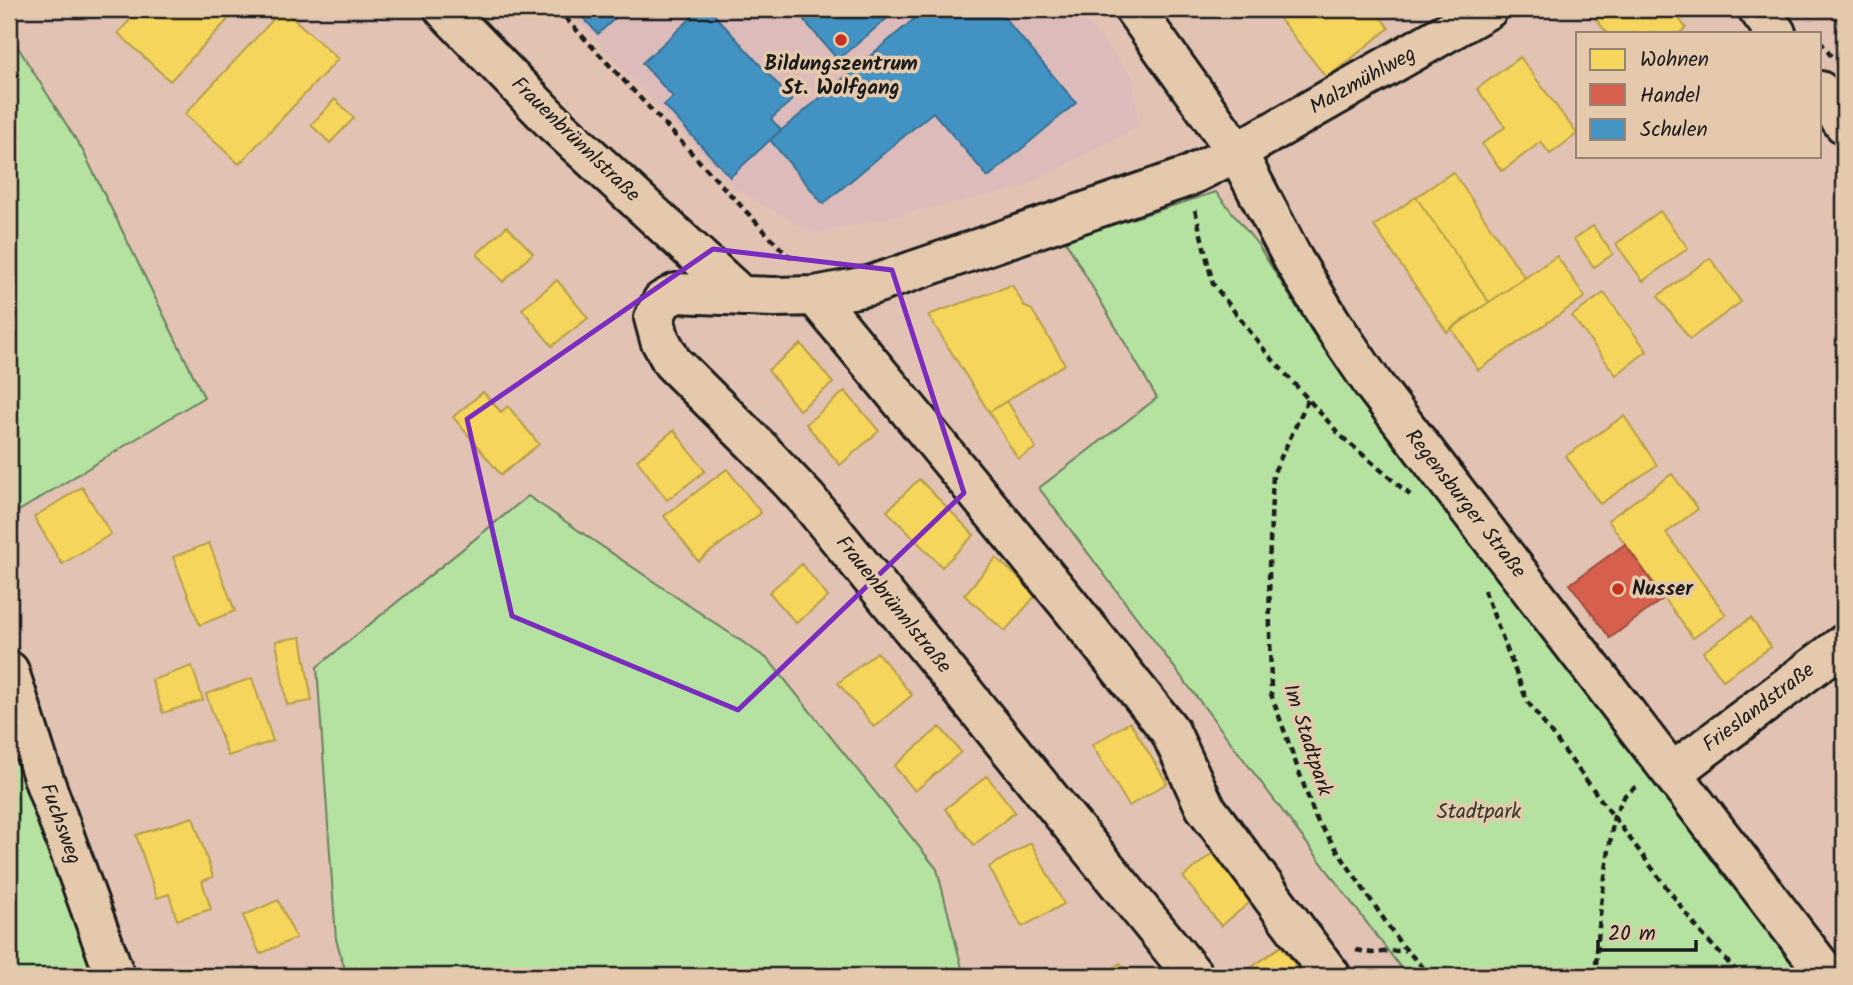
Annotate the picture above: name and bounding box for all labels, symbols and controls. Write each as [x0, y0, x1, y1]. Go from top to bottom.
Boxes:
marker: Bildungszentrum St. Wolfgang [833, 32, 849, 48]
legend [1576, 32, 1822, 158]
street label: Malzmühlweg [1304, 38, 1422, 124]
text: Wohnen [1640, 44, 1709, 77]
place label: Bildungszentrum St. Wolfgang [764, 48, 918, 105]
street label: Frauenbrünnlstraße [503, 69, 648, 211]
text: Handel [1640, 80, 1700, 113]
text: Schulen [1640, 114, 1708, 147]
street label: Regensburger Straße [1396, 422, 1534, 586]
street label: Frauenbrünnlstraße [827, 529, 960, 682]
place label: Nusser [1632, 573, 1694, 606]
marker: Nusser [1610, 581, 1626, 597]
street label: Frieslandstraße [1696, 654, 1823, 761]
street label: Im Stadtpark [1273, 680, 1341, 800]
street label: Fuchsweg [30, 779, 90, 869]
park label: Stadtpark [1437, 796, 1521, 829]
scale bar [1598, 908, 1696, 952]
text: 20 m [1608, 918, 1656, 951]

